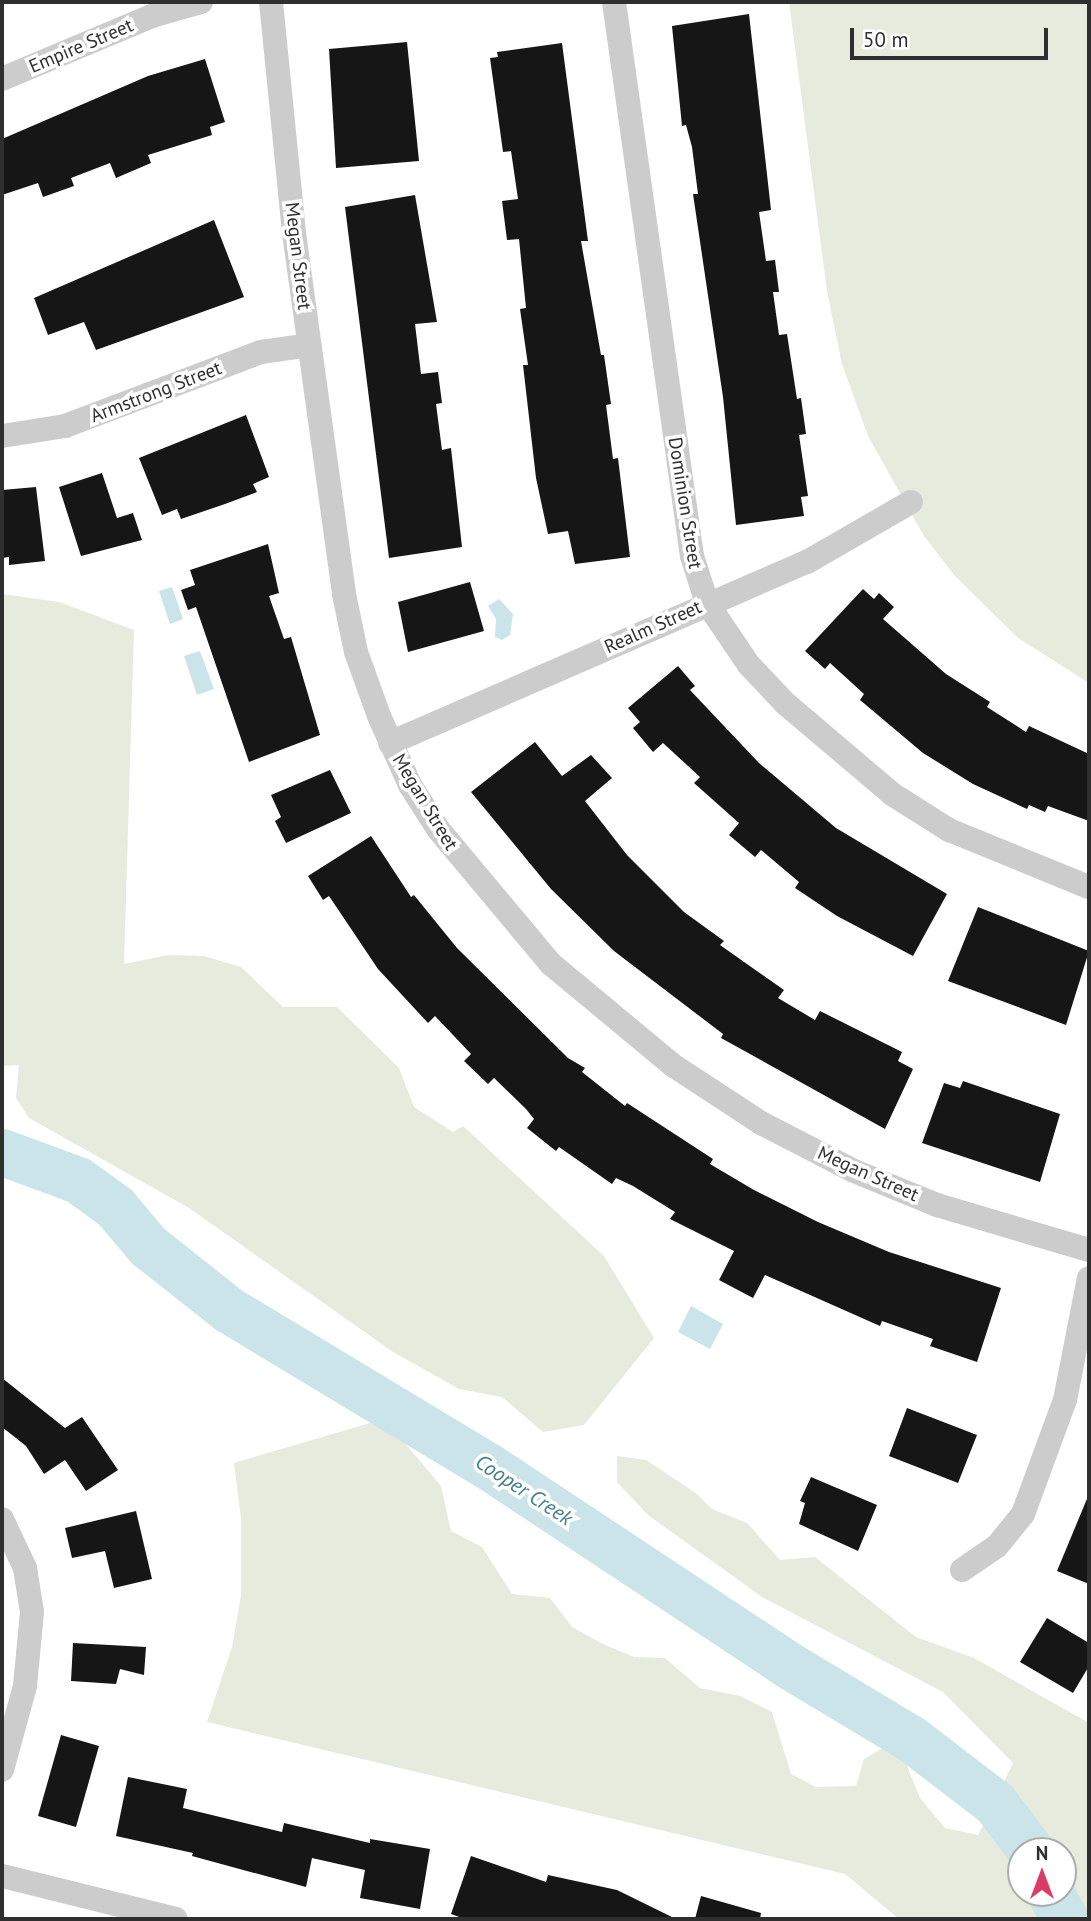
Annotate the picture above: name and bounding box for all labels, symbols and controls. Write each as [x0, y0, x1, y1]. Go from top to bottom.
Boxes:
street label: Empire Street [26, 14, 136, 78]
scale bar [853, 14, 1051, 58]
text: 50 m [863, 26, 909, 53]
street label: Megan Street [280, 201, 316, 311]
street label: Armstrong Street [87, 357, 225, 427]
street label: Dominion Street [663, 436, 707, 570]
street label: Realm Street [601, 595, 705, 659]
street label: Megan Street [387, 750, 463, 854]
street label: Megan Street [814, 1142, 922, 1206]
water label: Cooper Creek [471, 1449, 577, 1531]
north arrow [1007, 1837, 1077, 1907]
text: N [1036, 1841, 1048, 1865]

